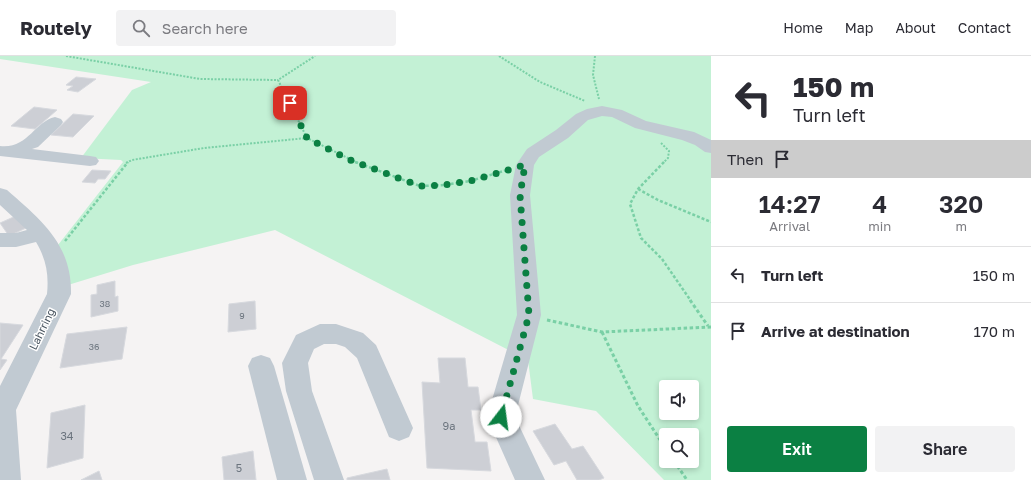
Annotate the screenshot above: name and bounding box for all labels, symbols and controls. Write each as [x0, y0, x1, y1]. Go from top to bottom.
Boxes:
search box [116, 10, 396, 46]
text: Routely [20, 16, 92, 39]
icon: search [130, 17, 152, 39]
text: Search here [162, 19, 248, 37]
text: Home [783, 19, 823, 36]
text: Map [845, 19, 873, 36]
text: About [895, 19, 936, 36]
text: Contact [958, 19, 1011, 36]
text: 150 m [793, 70, 874, 103]
icon: left [727, 72, 779, 124]
pin [273, 86, 307, 120]
icon: arrive [279, 92, 301, 114]
text: Turn left [793, 104, 866, 126]
icon: arrive [771, 148, 793, 170]
text: Then [727, 150, 763, 168]
text: 14:27 [759, 189, 821, 218]
text: 4 [872, 189, 887, 218]
text: 320 [939, 189, 983, 218]
text: Arrival [769, 218, 810, 234]
text: min [868, 218, 891, 234]
text: m [955, 218, 967, 234]
icon: left [727, 264, 749, 286]
text: Turn left [761, 266, 823, 284]
text: 150 m [973, 266, 1015, 284]
house number: 38 [100, 298, 110, 309]
street label: Lahrring [26, 306, 57, 352]
house number: 9 [239, 310, 245, 321]
icon: arrive [727, 320, 749, 342]
text: Arrive at destination [761, 322, 910, 340]
text: 170 m [973, 322, 1015, 340]
house number: 36 [89, 341, 99, 352]
map controls [659, 380, 699, 468]
button: sound [659, 380, 699, 420]
position arrow [480, 396, 522, 438]
house number: 9a [443, 419, 455, 432]
button: Exit [727, 426, 867, 472]
button: Share [875, 426, 1015, 472]
button: search [659, 428, 699, 468]
house number: 34 [60, 429, 74, 442]
house number: 5 [236, 461, 242, 474]

